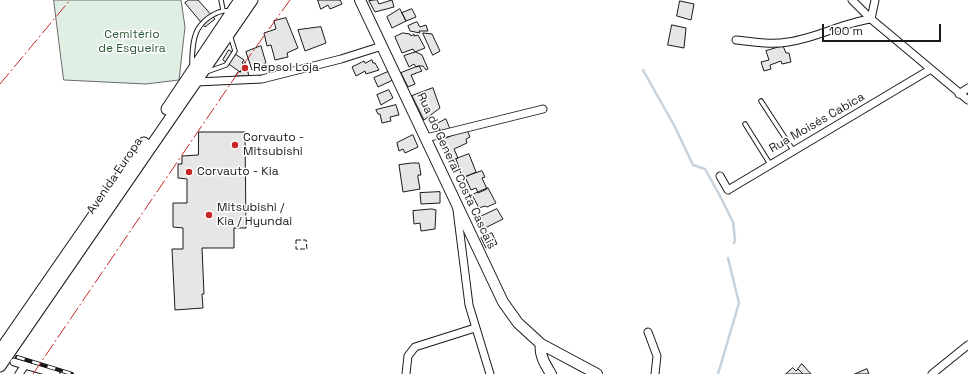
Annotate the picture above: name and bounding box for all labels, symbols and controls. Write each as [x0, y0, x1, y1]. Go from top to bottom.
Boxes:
scale bar [824, 16, 943, 42]
text: 100 m [829, 23, 863, 39]
park label: Cemitério de Esgueira [98, 28, 166, 56]
place label: Repsol Loja [253, 61, 319, 75]
marker: Repsol Loja [240, 63, 250, 73]
street label: Rua Moisés Cabica [767, 90, 867, 156]
street label: Rua do General Costa Cascais [413, 91, 499, 251]
place label: Corvauto - Mitsubishi [243, 131, 304, 159]
street label: Avenida Europa [84, 135, 146, 217]
marker: Corvauto - Mitsubishi [230, 140, 240, 150]
place label: Corvauto - Kia [197, 165, 279, 179]
marker: Corvauto - Kia [184, 167, 194, 177]
place label: Mitsubishi / Kia / Hyundai [217, 201, 292, 229]
marker: Mitsubishi / Kia / Hyundai [204, 210, 214, 220]

